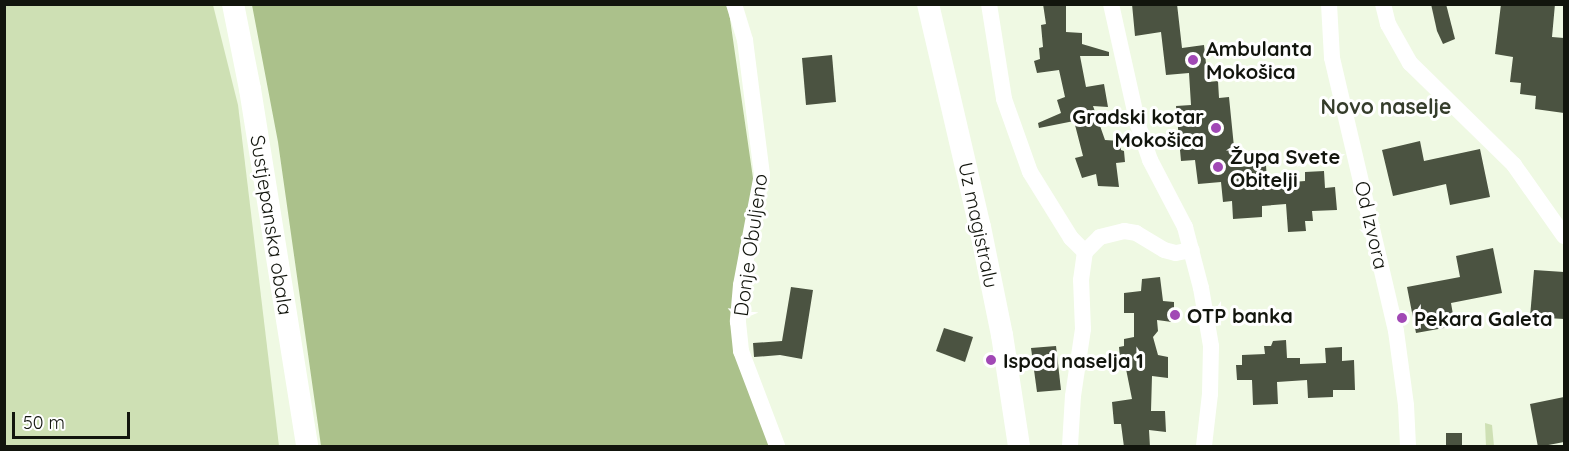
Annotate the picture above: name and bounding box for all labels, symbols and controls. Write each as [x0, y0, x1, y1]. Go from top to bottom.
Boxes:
place label: Ambulanta Mokošica [1206, 36, 1312, 83]
marker: Ambulanta Mokošica [1184, 51, 1202, 69]
district label: Novo naselje [1321, 93, 1451, 119]
place label: Gradski kotar Mokošica [1072, 104, 1204, 151]
marker: Gradski kotar Mokošica [1209, 121, 1223, 135]
street label: Sustjepanska obala [246, 133, 298, 317]
place label: Župa Svete Obitelji [1230, 144, 1340, 191]
street label: Uz magistralu [954, 160, 1004, 290]
marker: Župa Svete Obitelji [1211, 160, 1225, 174]
street label: Donje Obuljeno [728, 172, 772, 318]
street label: Od Izvora [1350, 179, 1394, 271]
place label: OTP banka [1187, 303, 1293, 327]
place label: Pekara Galeta [1414, 306, 1553, 330]
marker: OTP banka [1168, 308, 1182, 322]
marker: Pekara Galeta [1395, 311, 1409, 325]
place label: Ispod naselja 1 [1003, 348, 1144, 372]
marker: Ispod naselja 1 [984, 353, 998, 367]
scale bar [15, 400, 134, 438]
text: 50 m [23, 411, 65, 434]

